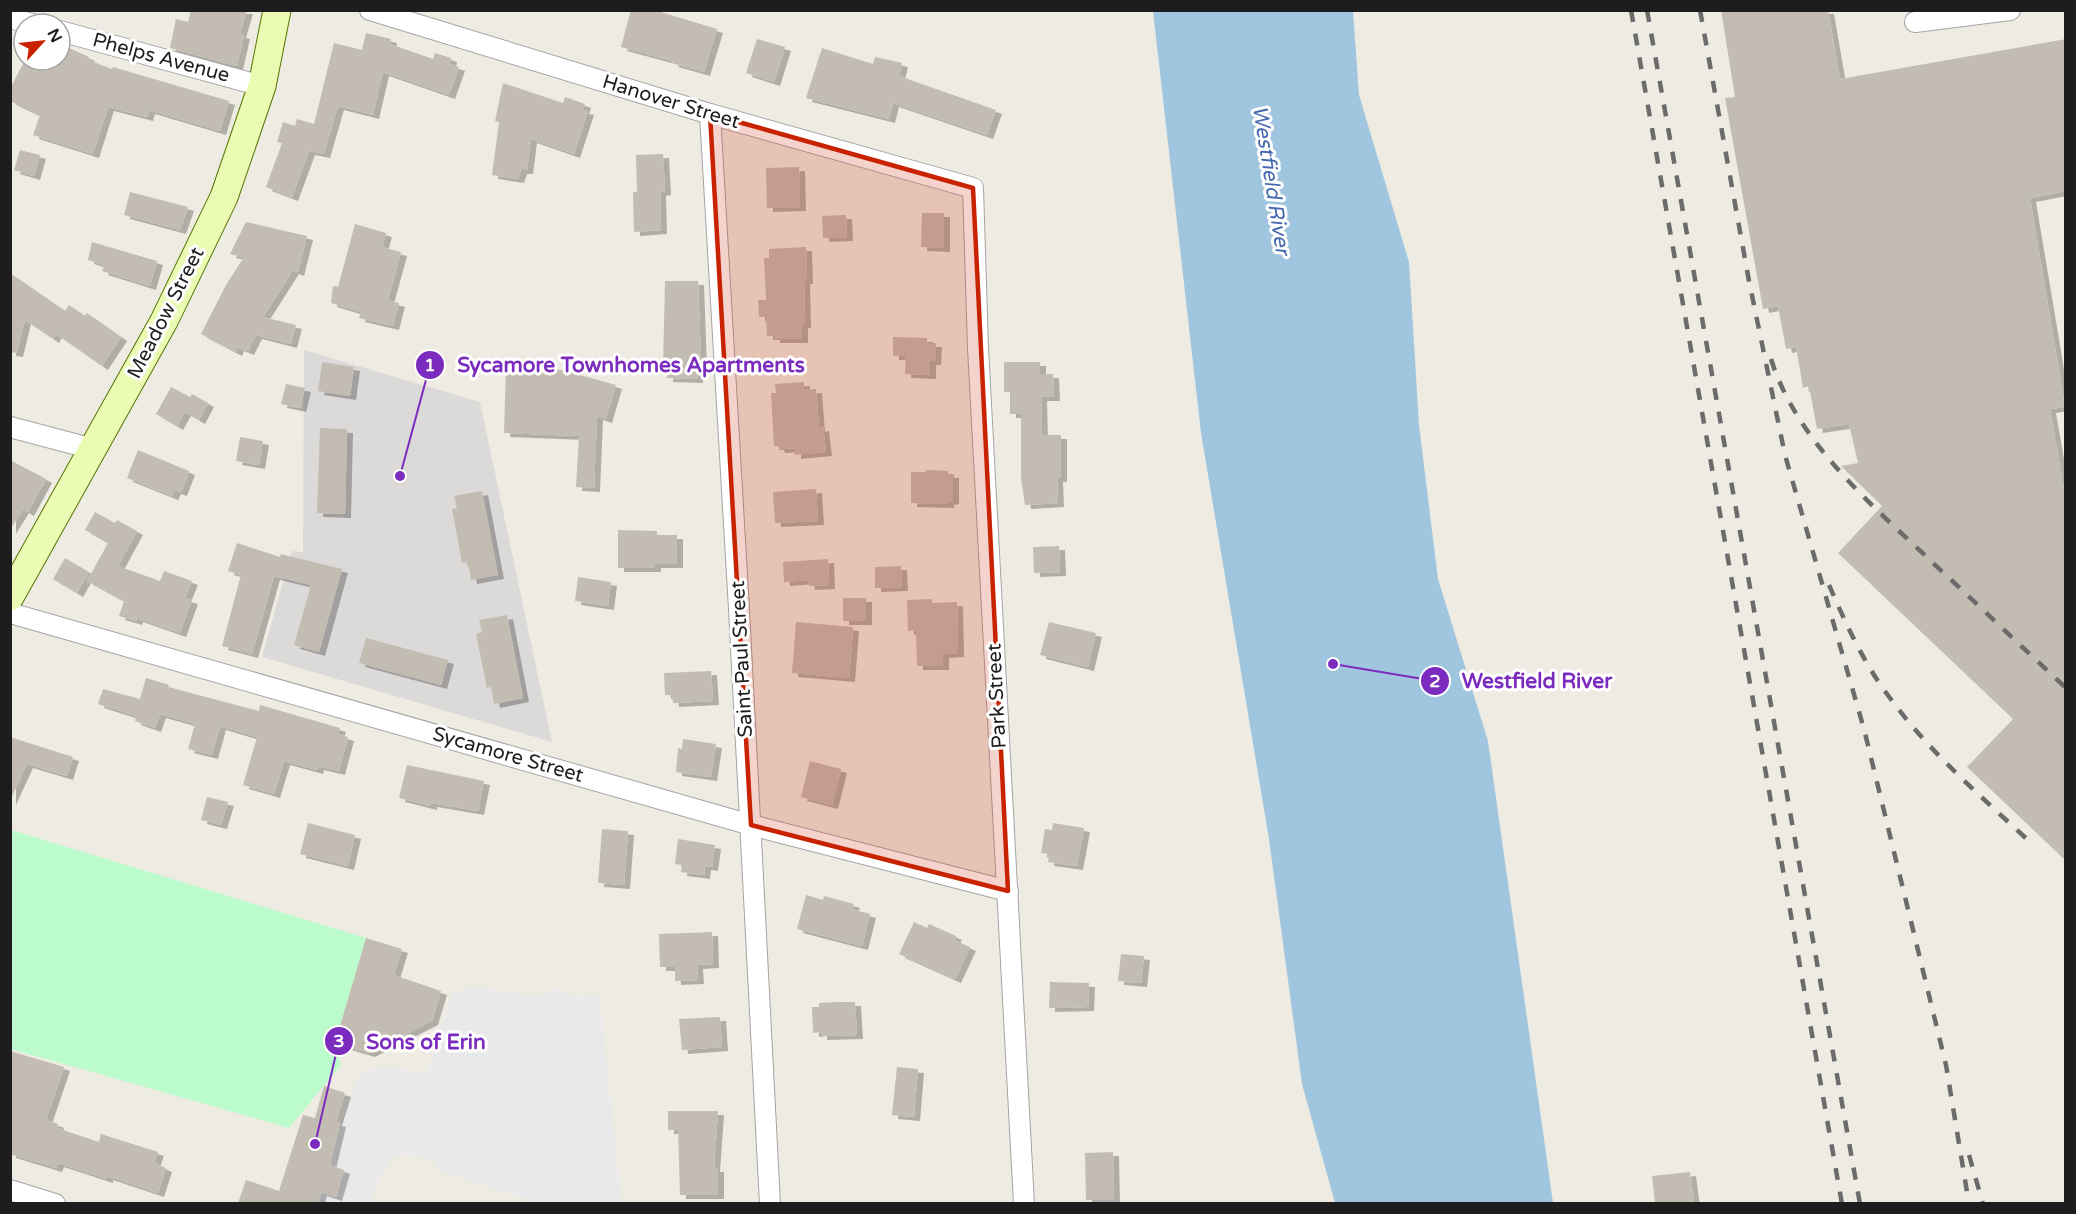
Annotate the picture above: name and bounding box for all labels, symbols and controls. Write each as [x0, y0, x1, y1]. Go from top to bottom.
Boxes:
north arrow [12, 12, 72, 72]
text: N [43, 25, 66, 46]
street label: Phelps Avenue [90, 28, 232, 88]
street label: Hanover Street [599, 70, 743, 134]
water label: Westfield River [1247, 104, 1296, 259]
street label: Meadow Street [123, 243, 210, 383]
callout: Sycamore Townhomes Apartments [415, 345, 817, 384]
text: Sycamore Townhomes Apartments [457, 353, 805, 378]
text: 1 [424, 354, 436, 376]
street label: Saint Paul Street [726, 580, 758, 738]
street label: Park Street [982, 643, 1012, 749]
callout: Westfield River [1420, 661, 1624, 700]
text: Westfield River [1462, 669, 1613, 694]
text: 2 [1429, 670, 1441, 692]
street label: Sycamore Street [430, 722, 587, 788]
callout: Sons of Erin [324, 1022, 498, 1061]
text: 3 [333, 1030, 345, 1052]
text: Sons of Erin [366, 1030, 486, 1055]

